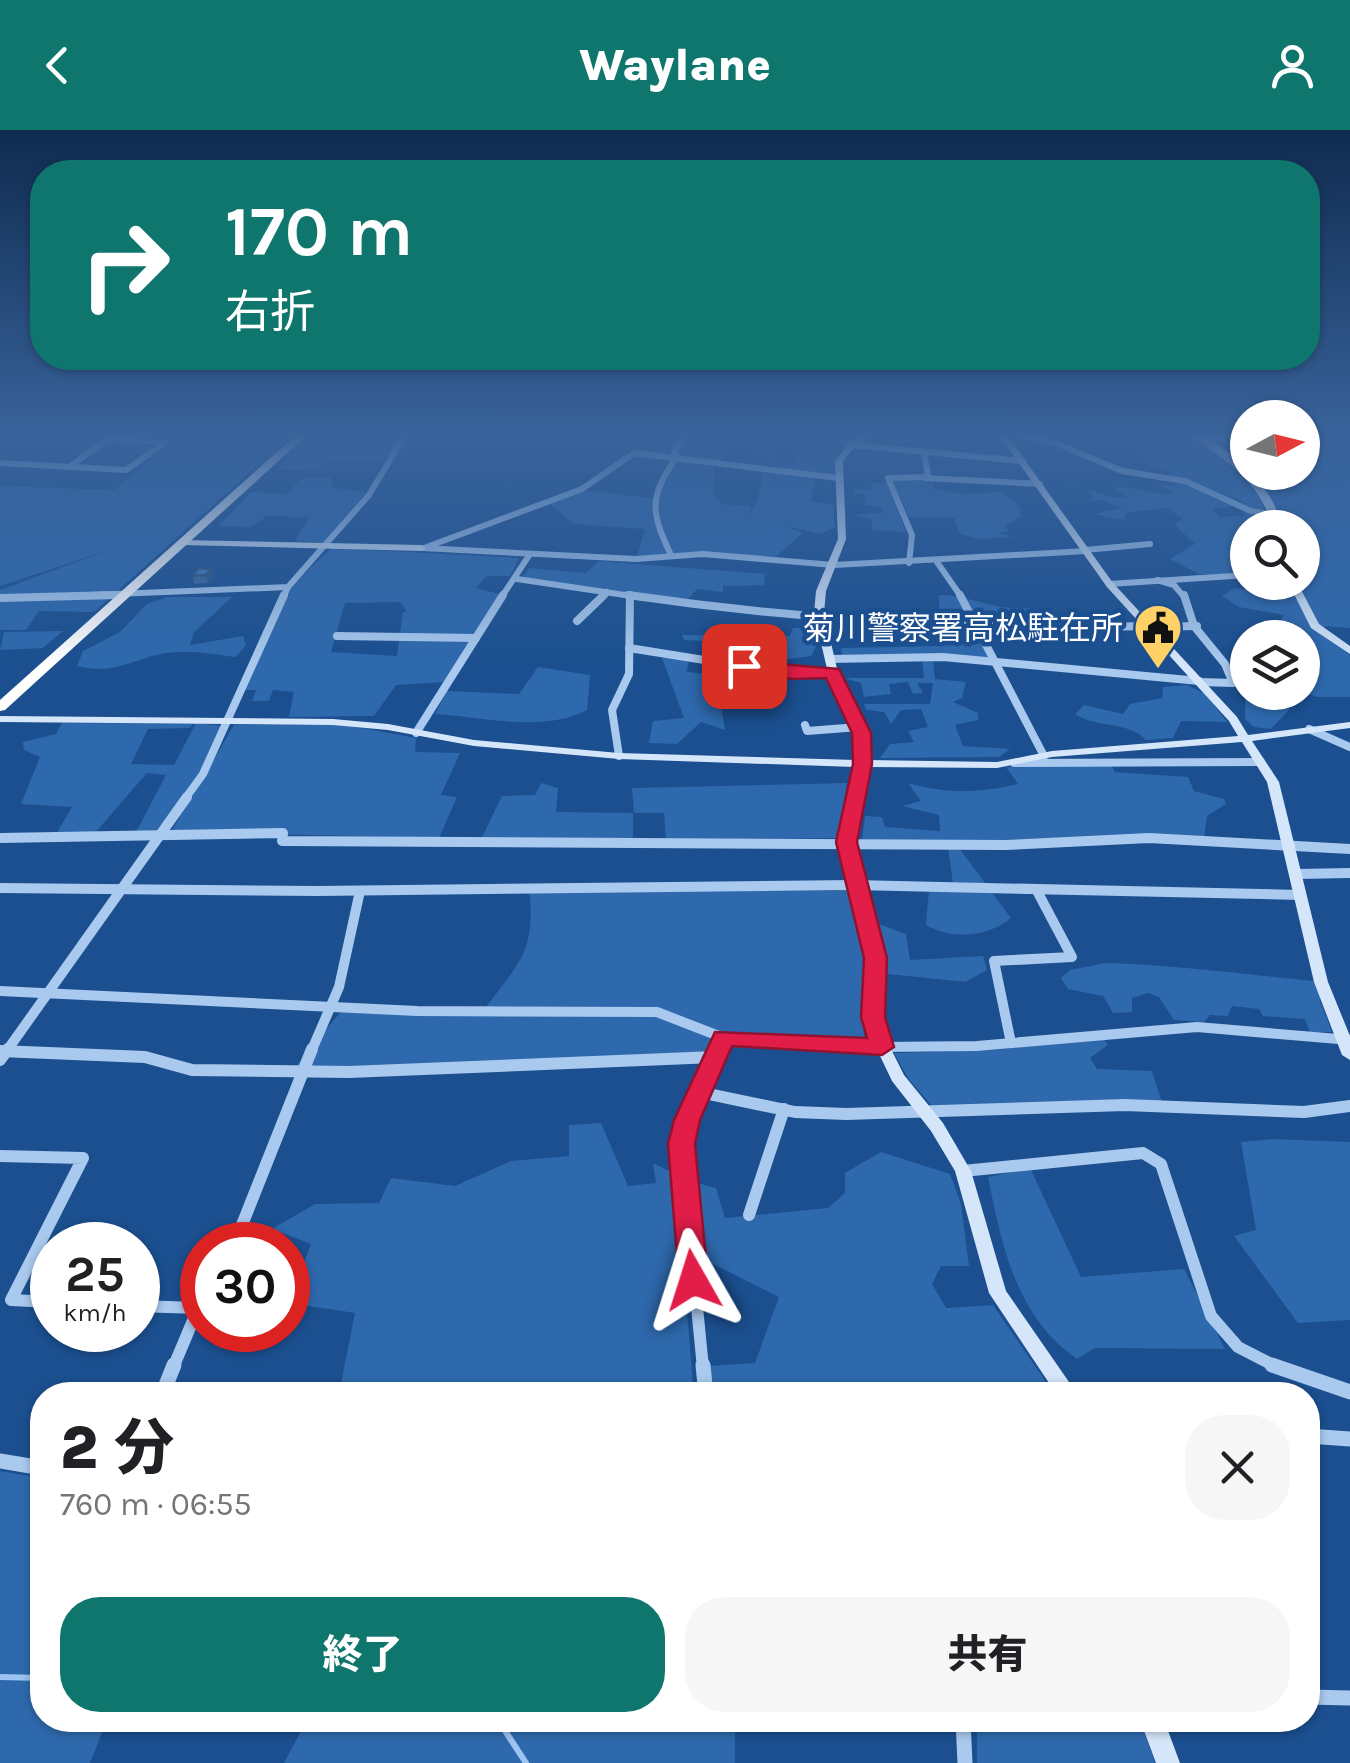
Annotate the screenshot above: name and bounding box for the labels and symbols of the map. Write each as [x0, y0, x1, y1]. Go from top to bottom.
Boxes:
north arrow [1230, 400, 1320, 490]
public building icon: 菊川警察署高松駐在所 [1132, 602, 1184, 670]
place label: 菊川警察署高松駐在所 [803, 610, 1123, 647]
pin [702, 624, 787, 709]
speed limit sign: 30 [180, 1222, 310, 1352]
position arrow [641, 1228, 745, 1332]

